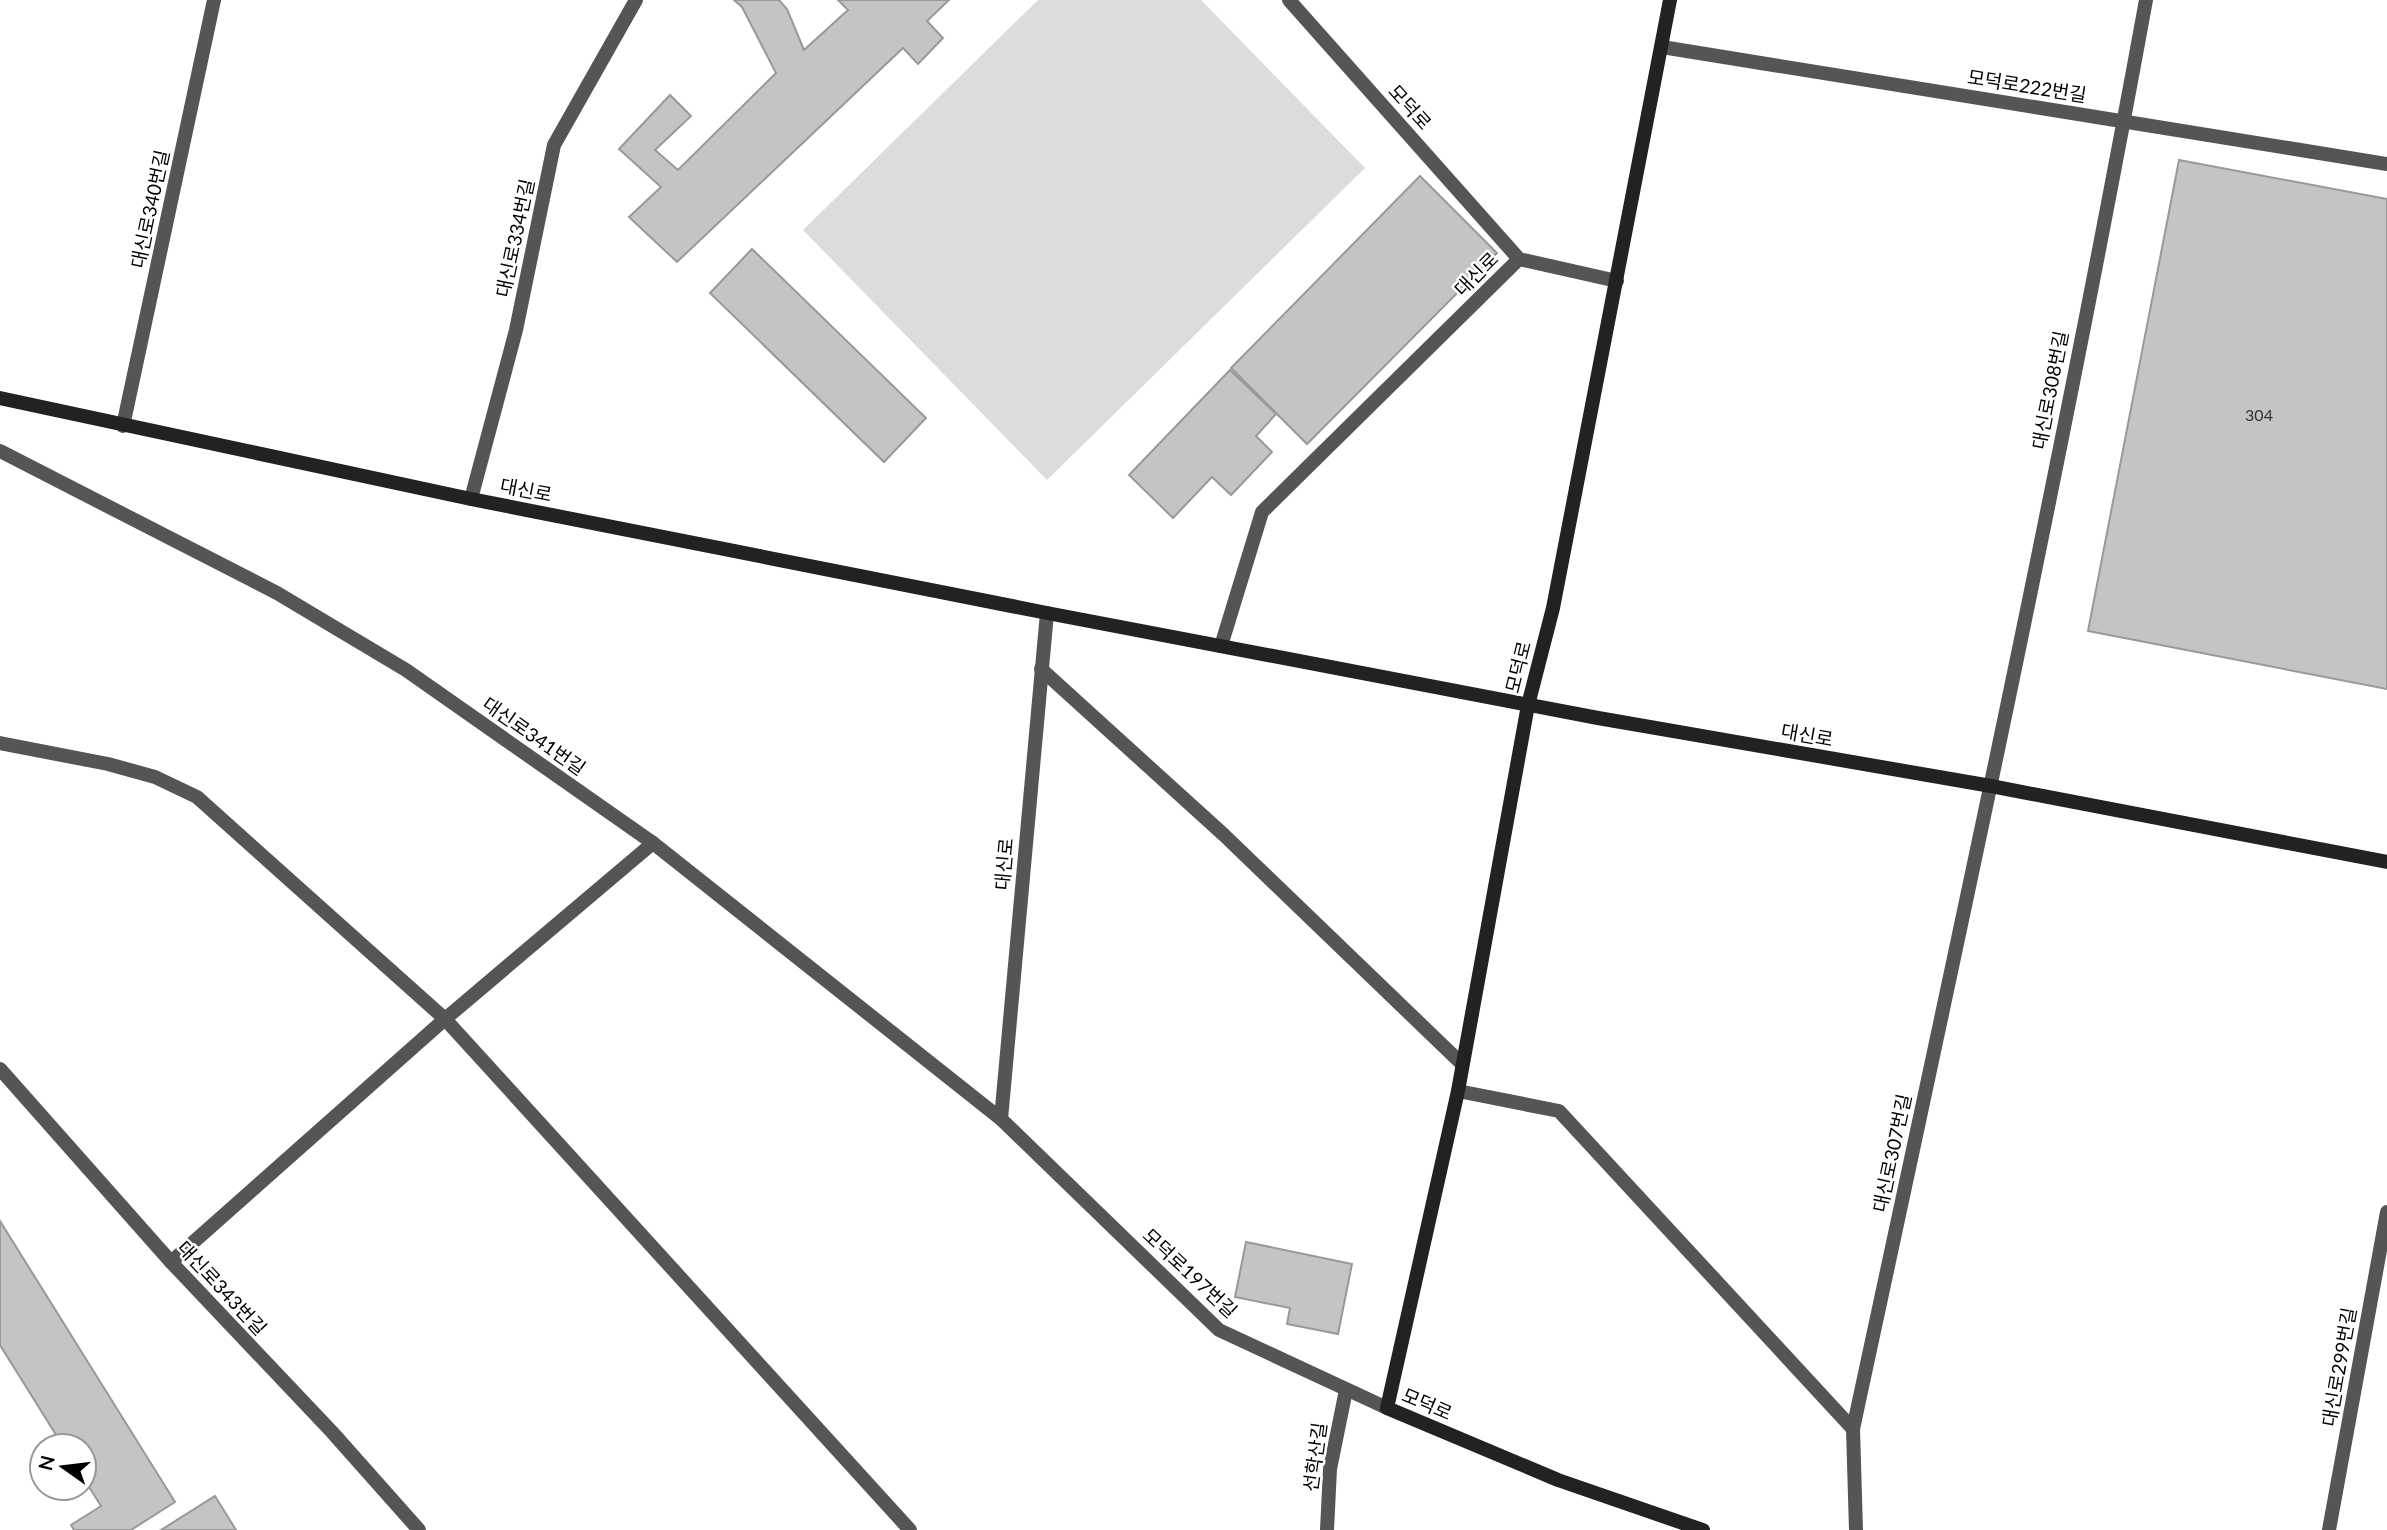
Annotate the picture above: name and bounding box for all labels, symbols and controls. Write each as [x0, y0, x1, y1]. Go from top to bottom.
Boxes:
street label: 모덕로222번길 [1966, 65, 2088, 106]
street label: 모덕로 [1384, 79, 1436, 134]
street label: 대신로340번길 [126, 148, 173, 270]
street label: 대신로334번길 [491, 177, 538, 299]
street label: 대신로 [1449, 247, 1502, 300]
street label: 대신로308번길 [2027, 329, 2072, 451]
house number: 304 [2245, 405, 2273, 424]
street label: 대신로 [498, 473, 554, 506]
street label: 모덕로 [1500, 639, 1535, 695]
street label: 대신로341번길 [478, 692, 590, 780]
street label: 대신로 [1779, 719, 1835, 750]
street label: 대신로 [990, 837, 1017, 891]
street label: 대신로307번길 [1868, 1092, 1915, 1214]
street label: 모덕로197번길 [1138, 1223, 1242, 1322]
street label: 대신로343번길 [173, 1236, 272, 1340]
street label: 대신로299번길 [2317, 1306, 2360, 1428]
street label: 모덕로 [1399, 1383, 1456, 1424]
street label: 선학산길 [1298, 1421, 1331, 1493]
north arrow [28, 1432, 98, 1502]
text: N [33, 1453, 59, 1473]

